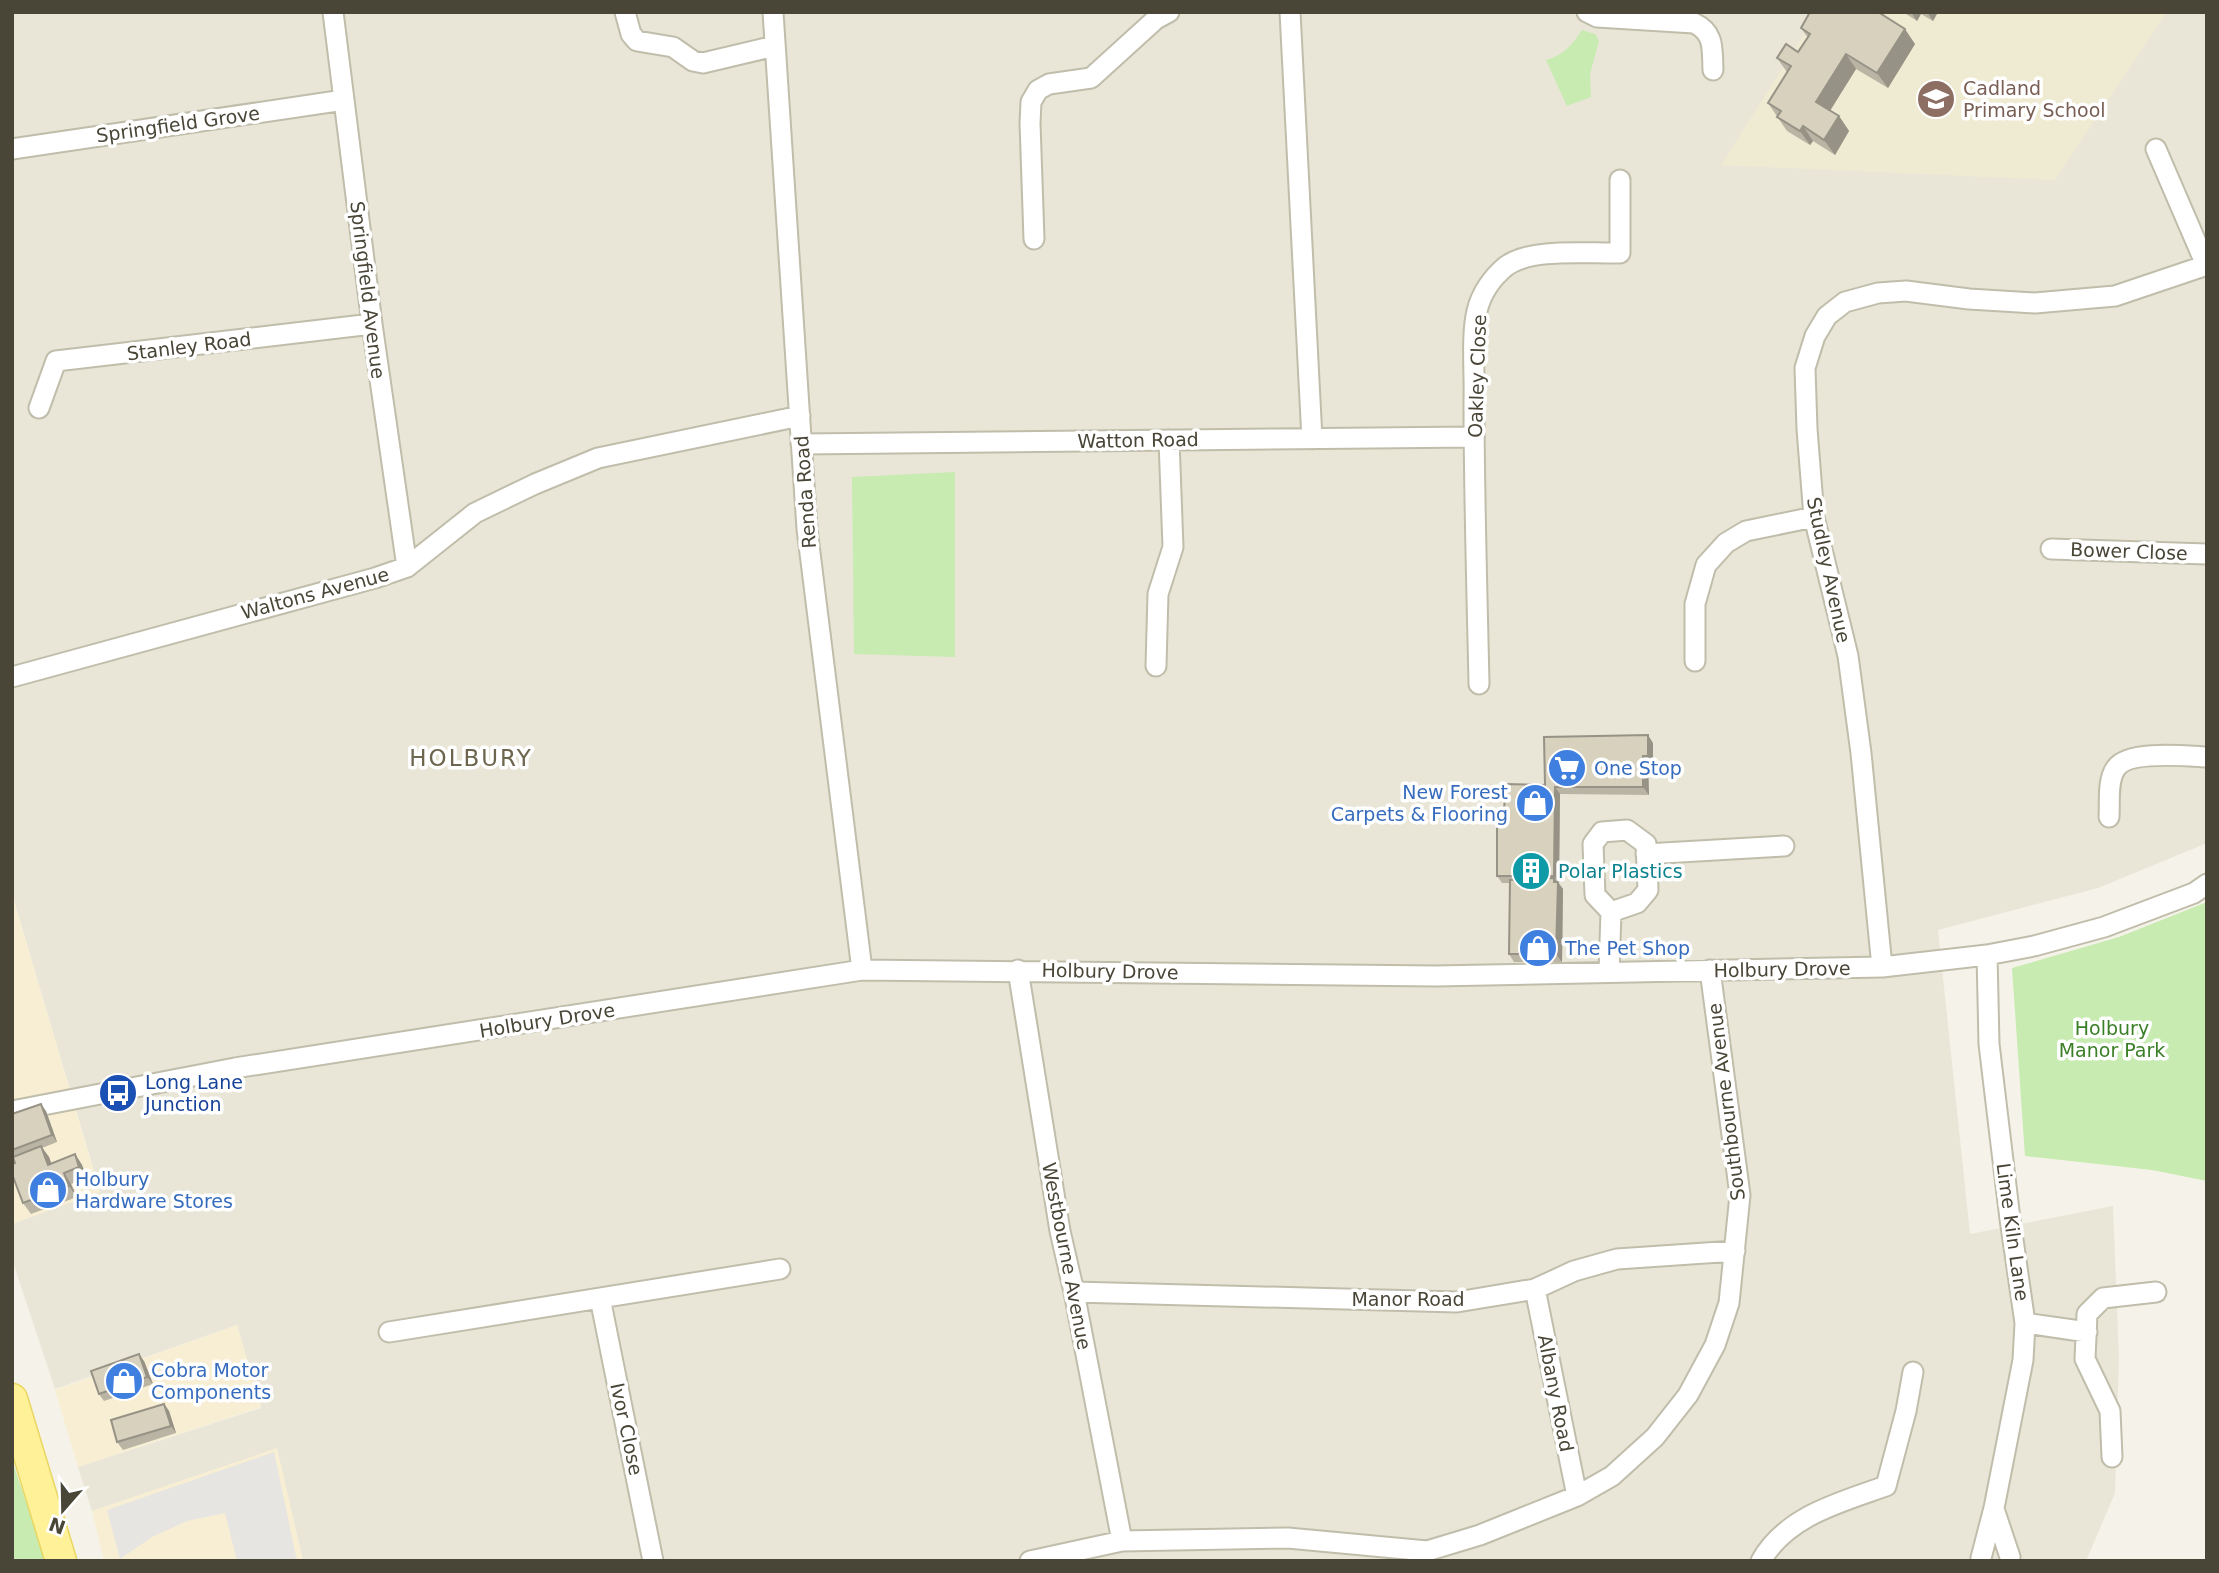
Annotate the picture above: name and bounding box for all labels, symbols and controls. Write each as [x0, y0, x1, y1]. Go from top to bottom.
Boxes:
place label: Cadland Primary School [1963, 77, 2106, 121]
school or university icon: Cadland Primary School [1915, 78, 1957, 120]
street label: Springfield Grove [95, 102, 261, 146]
street label: Springfield Avenue [346, 200, 390, 380]
street label: Oakley Close [1464, 314, 1490, 438]
street label: Stanley Road [126, 327, 252, 365]
street label: Watton Road [1077, 428, 1199, 452]
street label: Renda Road [790, 435, 820, 549]
street label: Studley Avenue [1803, 495, 1855, 645]
street label: Bower Close [2070, 538, 2188, 564]
street label: Waltons Avenue [239, 563, 391, 623]
district label: HOLBURY [409, 745, 533, 771]
supermarket icon: One Stop [1546, 747, 1588, 789]
place label: One Stop [1594, 757, 1682, 779]
place label: New Forest Carpets & Flooring [1331, 781, 1508, 825]
shop icon: New Forest Carpets & Flooring [1514, 782, 1556, 824]
building icon: Polar Plastics [1510, 850, 1552, 892]
place label: Polar Plastics [1558, 860, 1683, 882]
shop icon: The Pet Shop [1517, 927, 1559, 969]
place label: The Pet Shop [1564, 937, 1690, 959]
street label: Holbury Drove [1713, 957, 1851, 981]
street label: Holbury Drove [1041, 959, 1179, 983]
street label: Holbury Drove [478, 998, 616, 1042]
street label: Southbourne Avenue [1703, 1002, 1749, 1202]
park label: Holbury Manor Park [2059, 1017, 2165, 1061]
place label: Long Lane Junction [144, 1071, 243, 1115]
bus stop icon: Long Lane Junction [97, 1072, 139, 1114]
street label: Westbourne Avenue [1038, 1161, 1096, 1351]
street label: Lime Kiln Lane [1992, 1162, 2034, 1302]
place label: Holbury Hardware Stores [75, 1168, 233, 1212]
shop icon: Holbury Hardware Stores [27, 1169, 69, 1211]
street label: Manor Road [1351, 1288, 1465, 1310]
street label: Albany Road [1534, 1333, 1578, 1453]
place label: Cobra Motor Components [151, 1359, 271, 1403]
shop icon: Cobra Motor Components [103, 1360, 145, 1402]
street label: Ivor Close [606, 1381, 648, 1477]
north arrow [28, 1475, 98, 1545]
text: N [46, 1513, 68, 1539]

